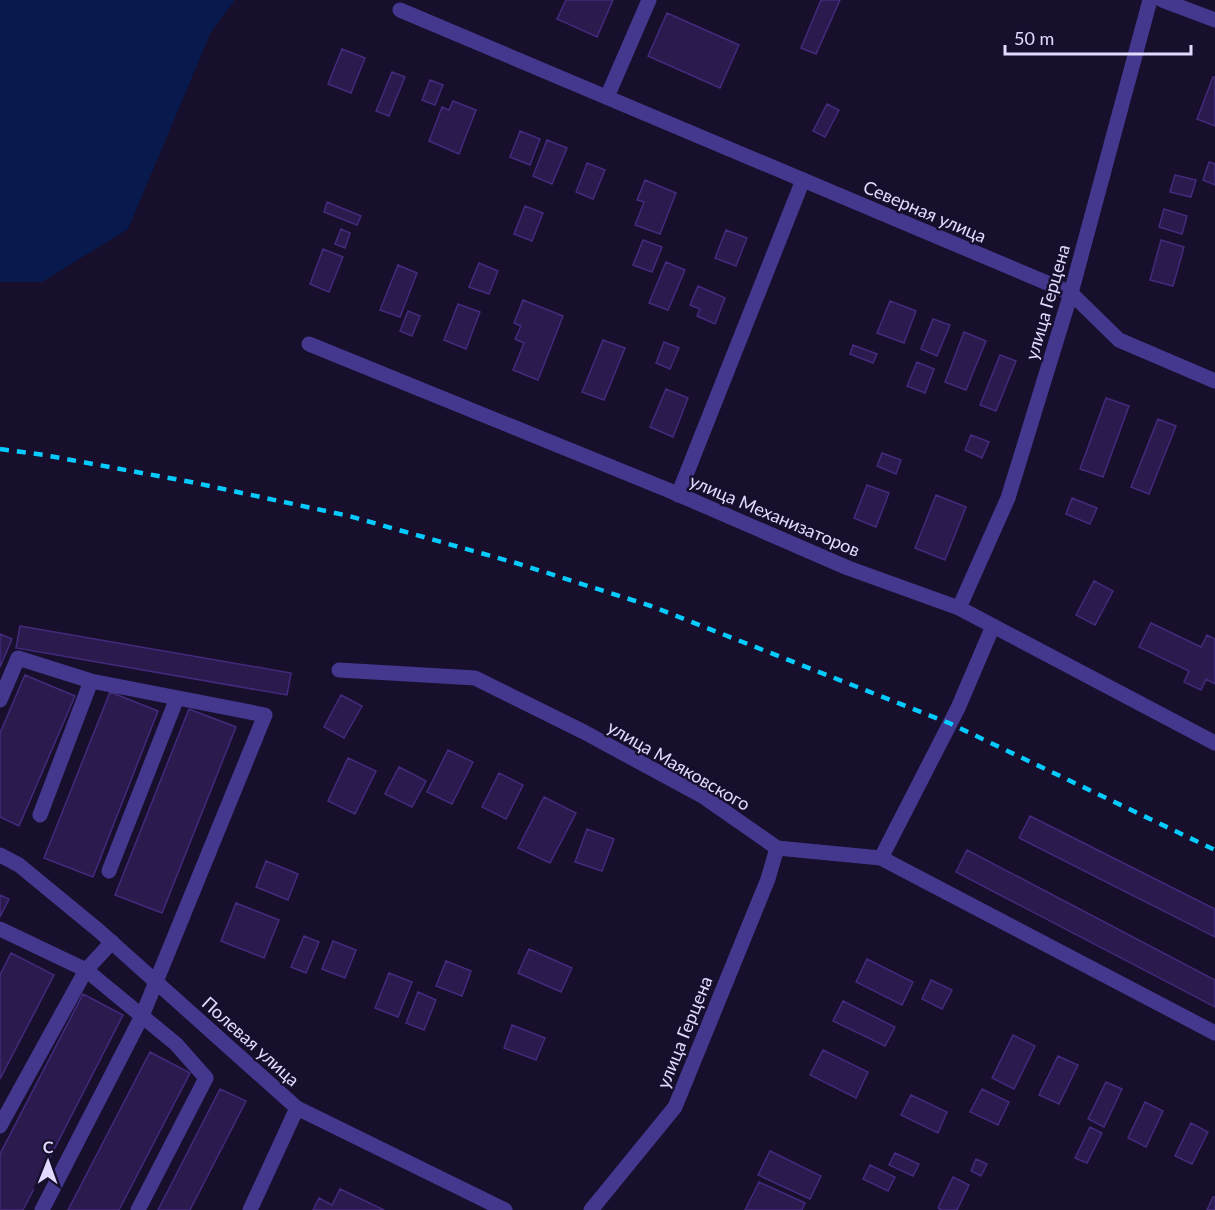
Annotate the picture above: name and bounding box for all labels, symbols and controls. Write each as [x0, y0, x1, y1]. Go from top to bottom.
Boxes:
scale bar [1005, 18, 1191, 56]
text: 50 m [1014, 27, 1054, 49]
street label: Северная улица [860, 175, 990, 247]
street label: улица Герцена [1020, 242, 1074, 362]
street label: улица Механизаторов [686, 469, 864, 561]
street label: улица Маяковского [604, 715, 754, 815]
street label: улица Герцена [651, 973, 717, 1091]
street label: Полевая улица [198, 992, 304, 1090]
north arrow [18, 1132, 78, 1192]
text: С [43, 1137, 54, 1156]

